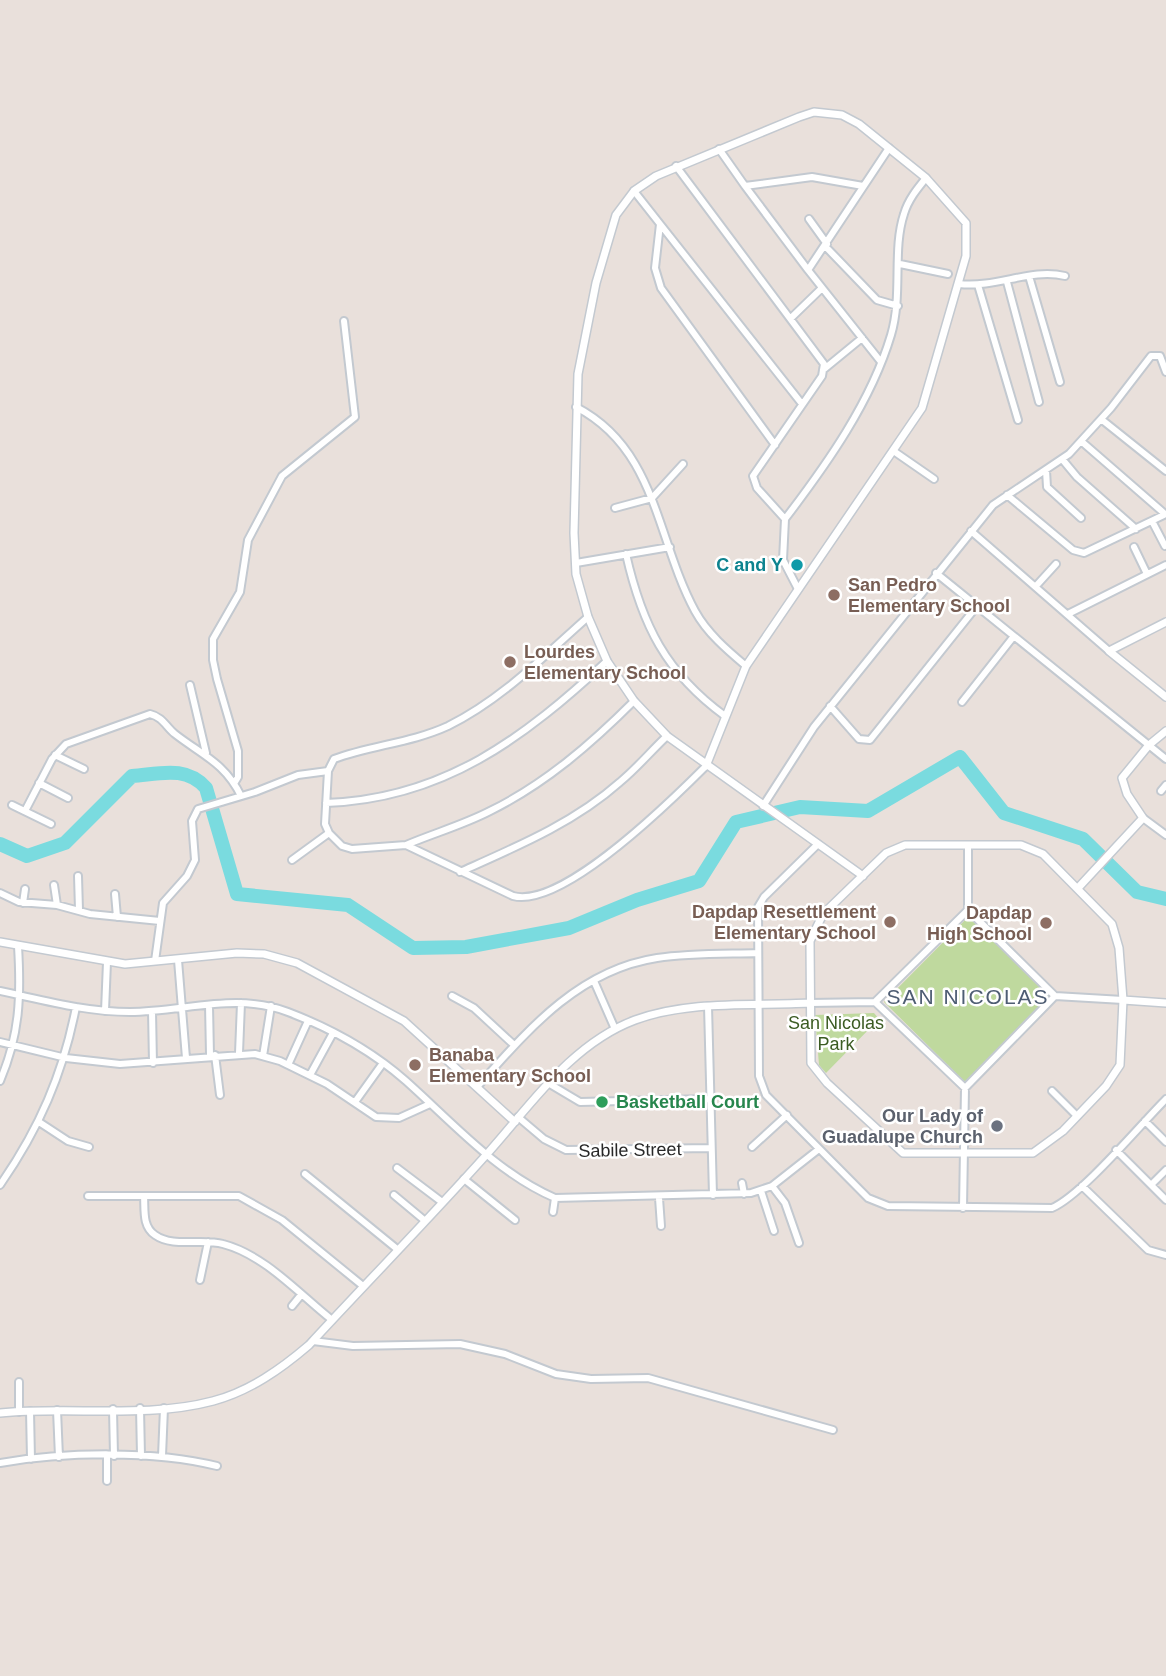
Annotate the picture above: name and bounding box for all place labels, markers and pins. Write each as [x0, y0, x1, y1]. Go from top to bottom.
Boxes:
place label: C and Y [716, 555, 783, 575]
marker: C and Y [789, 557, 805, 573]
place label: San Pedro Elementary School [848, 575, 1010, 616]
marker: San Pedro Elementary School [826, 587, 842, 603]
place label: Lourdes Elementary School [524, 642, 686, 683]
marker: Lourdes Elementary School [502, 654, 518, 670]
place label: Dapdap Resettlement Elementary School [692, 902, 876, 943]
place label: Dapdap High School [927, 903, 1032, 944]
marker: Dapdap Resettlement Elementary School [882, 914, 898, 930]
marker: Dapdap High School [1038, 915, 1054, 931]
place label: Banaba Elementary School [429, 1045, 591, 1086]
marker: Banaba Elementary School [407, 1057, 423, 1073]
place label: Basketball Court [616, 1092, 759, 1112]
marker: Basketball Court [594, 1094, 610, 1110]
place label: Our Lady of Guadalupe Church [822, 1106, 984, 1147]
marker: Our Lady of Guadalupe Church [989, 1118, 1005, 1134]

